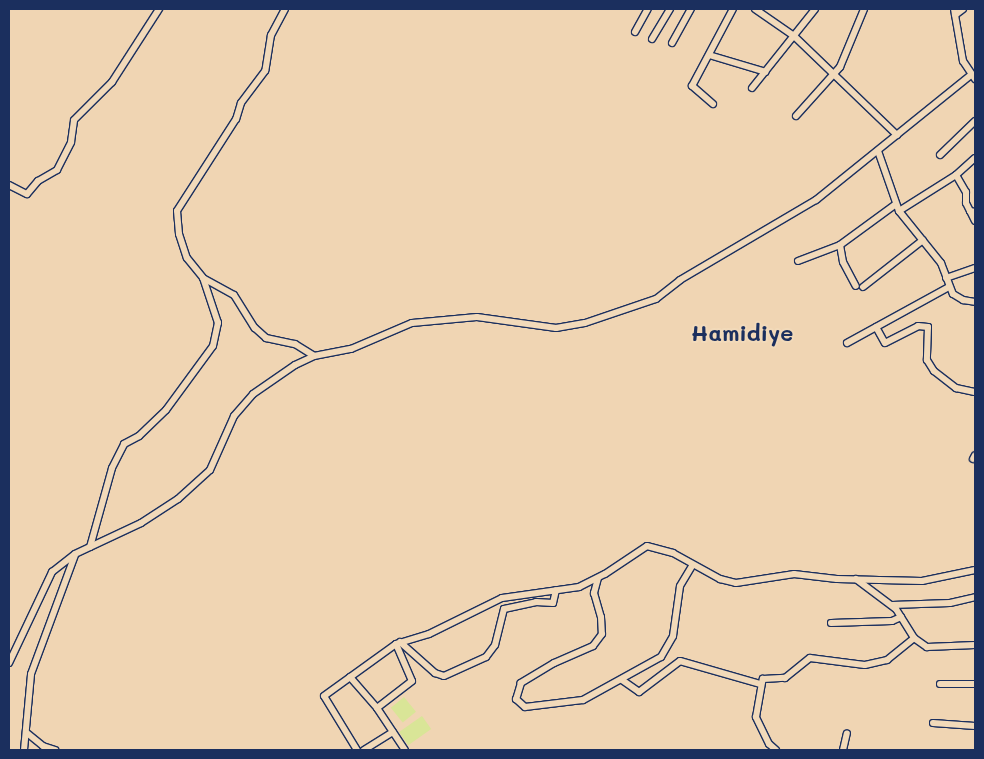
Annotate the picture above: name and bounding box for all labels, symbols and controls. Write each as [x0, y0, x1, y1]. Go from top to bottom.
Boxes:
district label: Hamidiye [691, 320, 793, 346]

